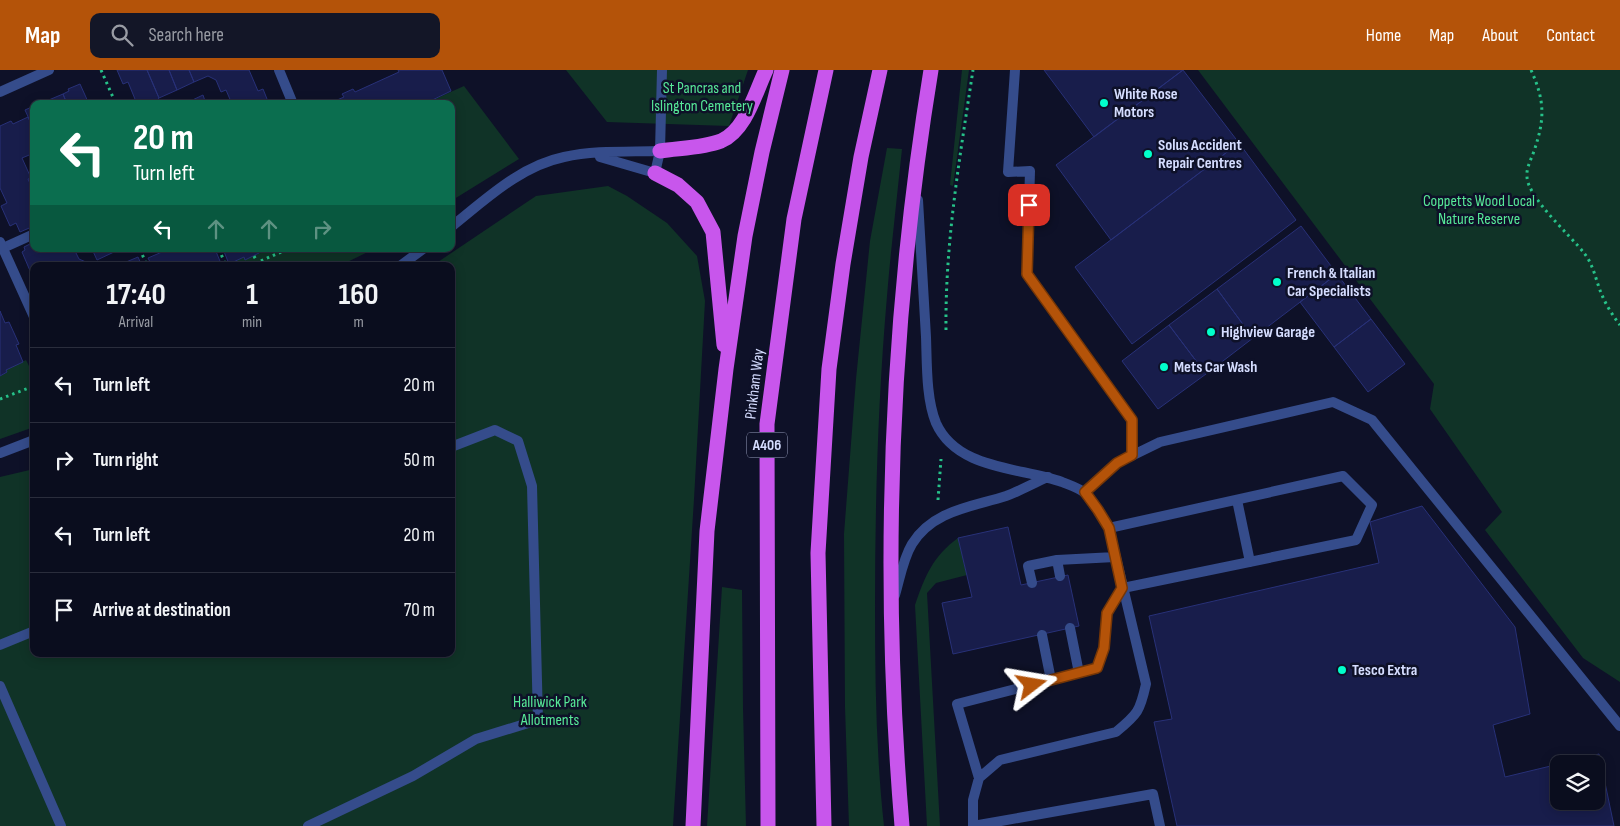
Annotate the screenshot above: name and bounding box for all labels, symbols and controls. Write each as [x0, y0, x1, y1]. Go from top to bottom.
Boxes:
search box [90, 13, 440, 58]
text: Map [25, 21, 60, 50]
icon: search [108, 21, 136, 49]
text: Search here [148, 24, 224, 47]
text: Home [1366, 25, 1401, 46]
text: Map [1429, 25, 1454, 46]
text: About [1482, 25, 1518, 46]
text: Contact [1546, 25, 1595, 46]
park label: St Pancras and Islington Cemetery [651, 79, 753, 116]
place label: White Rose Motors [1114, 85, 1178, 122]
marker: White Rose Motors [1098, 97, 1110, 109]
text: 20 m [133, 117, 194, 160]
icon: left [50, 120, 115, 185]
place label: Solus Accident Repair Centres [1158, 136, 1242, 173]
marker: Solus Accident Repair Centres [1142, 148, 1154, 160]
text: Turn left [133, 160, 195, 187]
pin [1008, 184, 1050, 226]
icon: arrive [1015, 191, 1043, 219]
park label: Coppetts Wood Local Nature Reserve [1423, 192, 1535, 229]
icon: left [149, 215, 177, 243]
icon: ahead [202, 215, 230, 243]
icon: ahead [255, 215, 283, 243]
icon: right [308, 215, 336, 243]
place label: French & Italian Car Specialists [1287, 264, 1375, 301]
marker: French & Italian Car Specialists [1271, 276, 1283, 288]
text: 17:40 [106, 277, 166, 313]
text: 1 [246, 277, 258, 313]
text: 160 [338, 277, 379, 313]
text: Arrival [119, 313, 153, 332]
text: min [242, 313, 262, 332]
text: m [353, 313, 364, 332]
place label: Highview Garage [1221, 323, 1315, 342]
marker: Highview Garage [1205, 326, 1217, 338]
street label: Pinkham Way [741, 348, 769, 420]
place label: Mets Car Wash [1174, 358, 1257, 377]
marker: Mets Car Wash [1158, 361, 1170, 373]
icon: left [50, 371, 78, 399]
text: Turn left [93, 374, 150, 397]
text: 20 m [403, 374, 435, 397]
road number: A406 [747, 432, 787, 458]
icon: right [50, 446, 78, 474]
text: Turn right [93, 449, 158, 472]
text: 50 m [404, 449, 435, 472]
icon: left [50, 521, 78, 549]
text: Turn left [93, 524, 150, 547]
text: 20 m [403, 524, 435, 547]
icon: arrive [50, 596, 78, 624]
text: Arrive at destination [93, 599, 231, 622]
text: 70 m [404, 599, 435, 622]
position arrow [1005, 658, 1057, 710]
place label: Tesco Extra [1352, 661, 1417, 680]
marker: Tesco Extra [1336, 664, 1348, 676]
park label: Halliwick Park Allotments [513, 693, 587, 730]
map controls [1550, 755, 1605, 810]
button: layers [1550, 755, 1605, 810]

